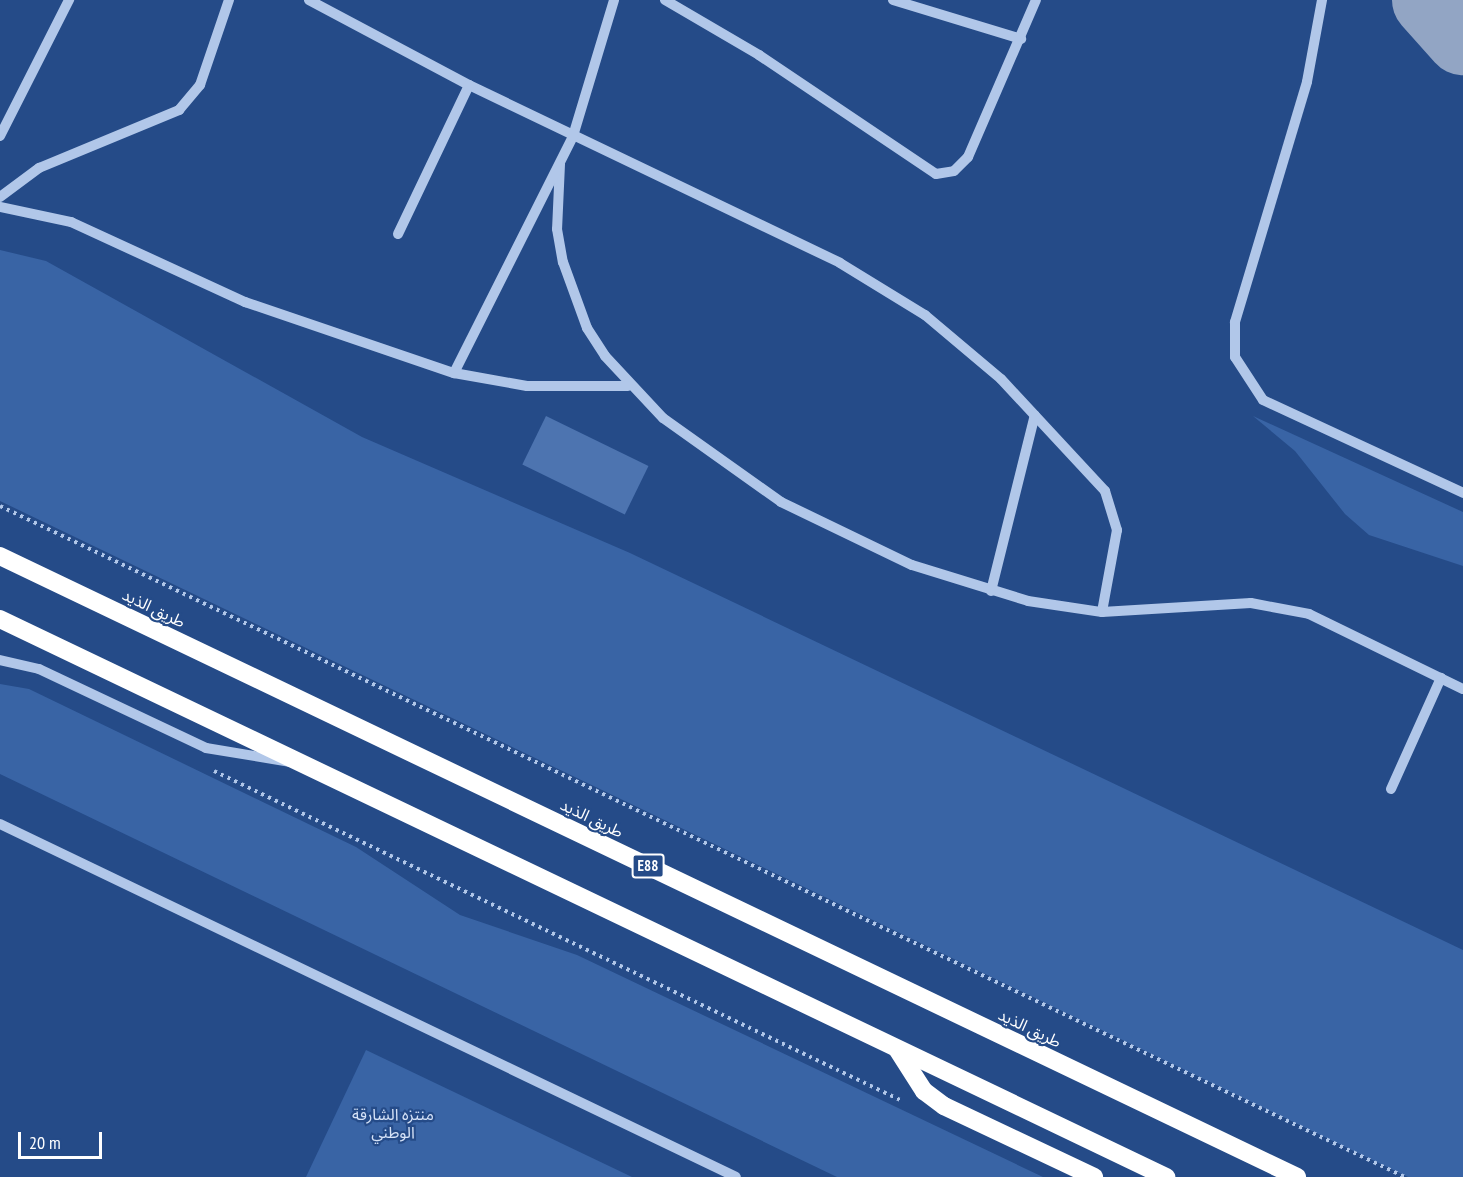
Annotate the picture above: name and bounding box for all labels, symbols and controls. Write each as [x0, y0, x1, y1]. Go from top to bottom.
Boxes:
street label: طريق الذيد [119, 585, 189, 631]
street label: طريق الذيد [557, 795, 627, 841]
road number: E88 [632, 854, 664, 878]
street label: طريق الذيد [995, 1005, 1065, 1051]
park label: منتزه الشارقة الوطني [352, 1104, 434, 1142]
scale bar [21, 1120, 105, 1158]
text: 20 m [29, 1131, 61, 1154]

